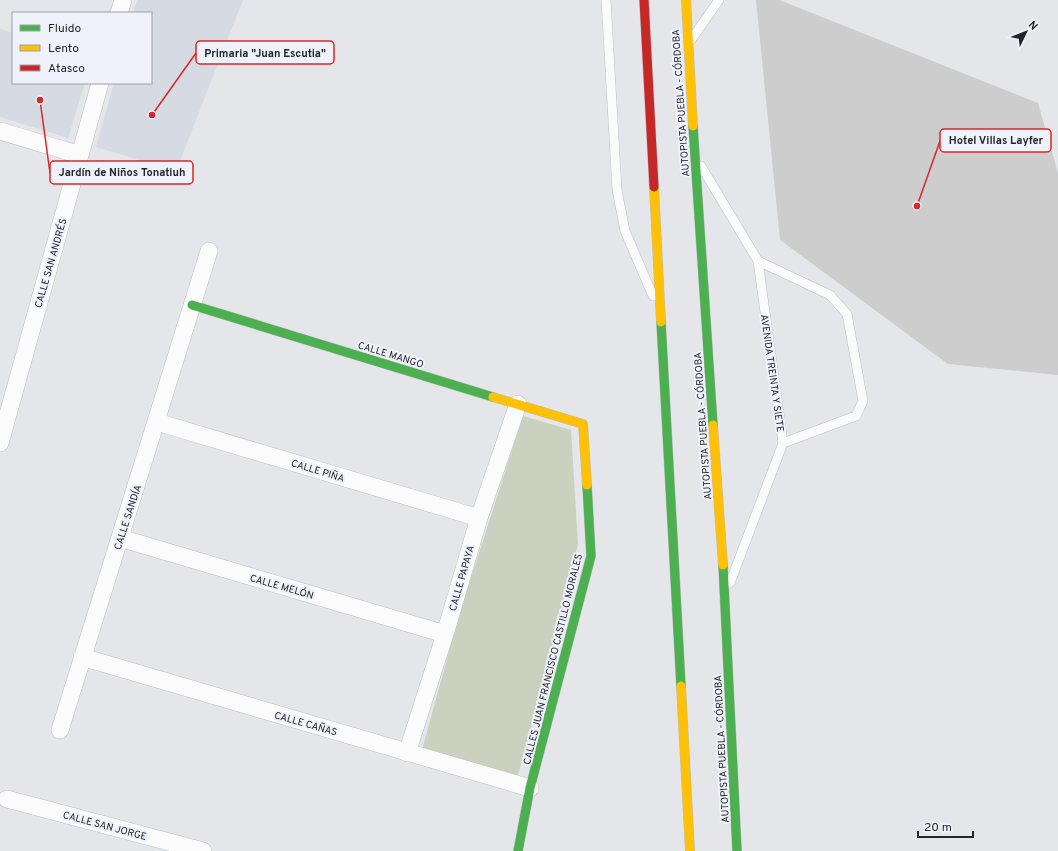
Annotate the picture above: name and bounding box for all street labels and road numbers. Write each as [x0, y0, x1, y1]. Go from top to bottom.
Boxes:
street label: AUTOPISTA PUEBLA - CÓRDOBA [670, 28, 693, 177]
street label: CALLE SAN ANDRÉS [32, 217, 70, 310]
street label: AVENIDA TREINTA Y SIETE [757, 313, 786, 433]
street label: CALLE MANGO [356, 339, 425, 372]
street label: AUTOPISTA PUEBLA - CÓRDOBA [692, 351, 715, 500]
street label: CALLE PIÑA [289, 457, 346, 486]
street label: CALLE SANDÍA [112, 483, 145, 552]
street label: CALLE PAPAYA [447, 544, 478, 613]
street label: CALLES JUAN FRANCISCO CASTILLO MORALES [521, 553, 586, 766]
street label: CALLE MELÓN [248, 572, 315, 603]
street label: AUTOPISTA PUEBLA - CÓRDOBA [712, 674, 733, 823]
street label: CALLE CAÑAS [273, 709, 338, 740]
street label: CALLE SAN JORGE [61, 809, 148, 844]

